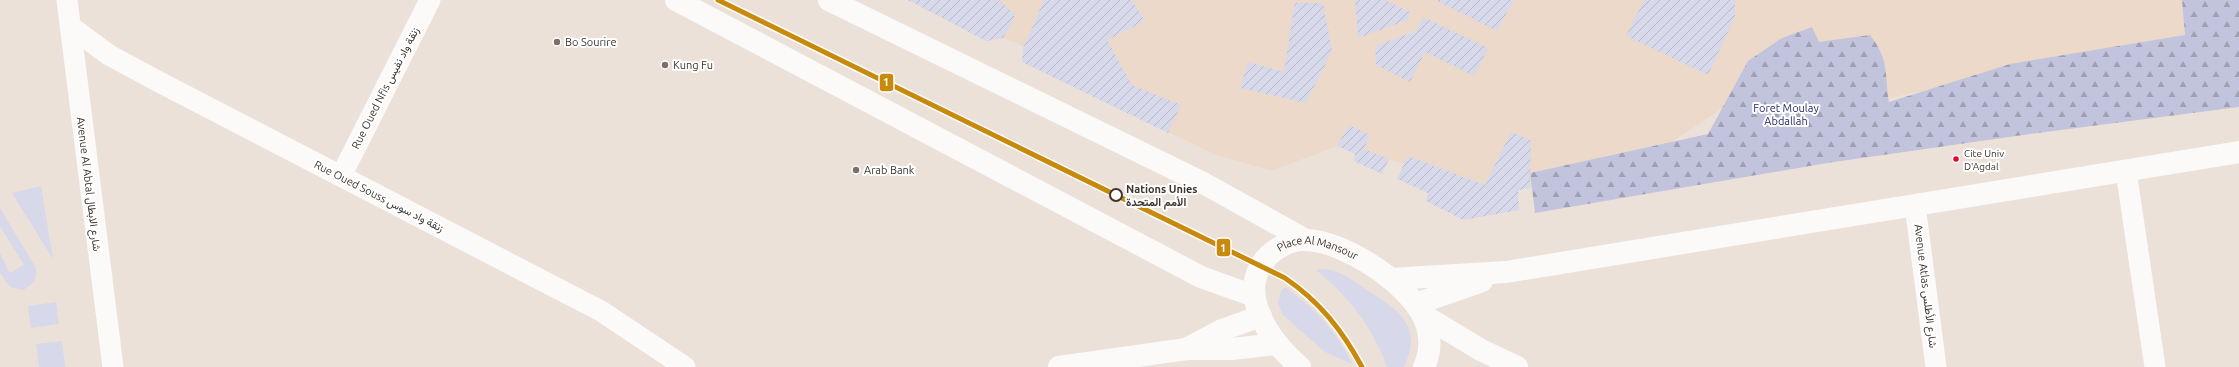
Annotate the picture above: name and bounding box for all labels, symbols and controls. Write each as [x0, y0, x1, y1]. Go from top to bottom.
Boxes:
street label: Rue Oued Nfis زنقة واد نفيس [349, 25, 422, 151]
place label: Bo Sourire [565, 36, 617, 48]
marker: Bo Sourire [552, 37, 562, 47]
place label: Kung Fu [673, 59, 713, 71]
marker: Kung Fu [660, 60, 670, 70]
line badge: 1 [879, 73, 894, 92]
text: 1 [883, 76, 889, 88]
park label: Foret Moulay Abdallah [1753, 102, 1819, 127]
street label: Avenue Al Abtal شارع الابطال [73, 116, 103, 252]
place label: Cite Univ D'Agdal [1964, 148, 2004, 172]
marker: Cite Univ D'Agdal [1951, 154, 1961, 164]
street label: Rue Oued Souss زنقة واد سوس [312, 158, 446, 235]
place label: Arab Bank [864, 164, 915, 176]
marker: Arab Bank [851, 165, 861, 175]
place label: Nations Unies الأمم المتحدة [1126, 183, 1198, 210]
marker: Nations Unies الأمم المتحدة [1109, 188, 1123, 202]
street label: Avenue Atlas شارع الأطلس [1910, 223, 1940, 349]
street label: Place Al Mansour [1275, 234, 1361, 262]
line badge: 1 [1216, 238, 1231, 257]
text: 1 [1220, 242, 1226, 254]

